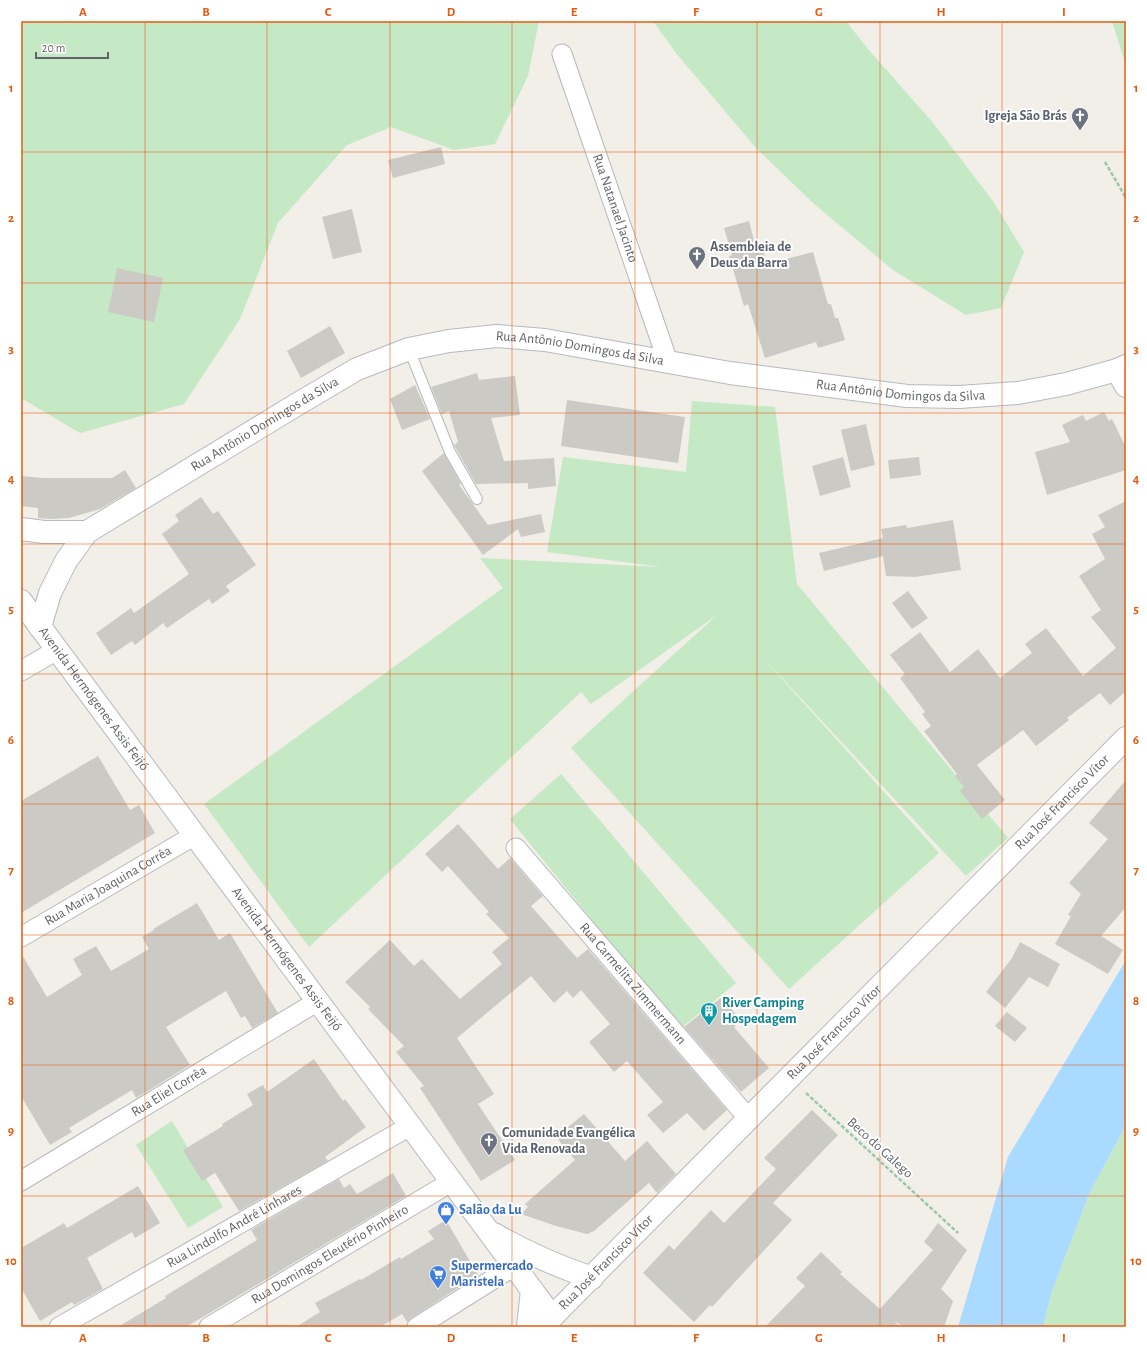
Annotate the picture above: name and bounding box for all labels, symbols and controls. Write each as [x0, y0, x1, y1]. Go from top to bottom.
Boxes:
text: A [79, 6, 87, 19]
text: B [202, 6, 210, 19]
text: C [325, 6, 332, 19]
text: D [447, 6, 456, 19]
text: E [571, 6, 578, 19]
text: F [693, 6, 700, 19]
text: G [815, 6, 823, 19]
text: H [936, 6, 946, 19]
text: I [1062, 6, 1066, 19]
scale bar [36, 34, 108, 60]
text: 20 m [42, 42, 65, 54]
text: 1 [9, 82, 13, 95]
text: 1 [1134, 82, 1138, 95]
church icon: Igreja São Brás [1070, 106, 1090, 131]
place label: Igreja São Brás [984, 109, 1067, 123]
street label: Rua Natanael Jacinto [590, 152, 640, 264]
text: 2 [8, 212, 14, 225]
text: 2 [1133, 212, 1139, 225]
place label: Assembleia de Deus da Barra [710, 240, 792, 270]
church icon: Assembleia de Deus da Barra [687, 245, 707, 270]
street label: Rua Antônio Domingos da Silva [495, 329, 665, 368]
text: 3 [8, 343, 14, 356]
text: 3 [1133, 343, 1139, 356]
street label: Rua Antônio Domingos da Silva [188, 374, 342, 474]
street label: Rua Antônio Domingos da Silva [815, 377, 986, 404]
text: 4 [8, 473, 15, 486]
text: 4 [1133, 473, 1140, 486]
text: 5 [8, 603, 14, 616]
text: 5 [1133, 603, 1139, 616]
street label: Avenida Hermógenes Assis Feijó [36, 625, 151, 774]
text: 6 [8, 734, 14, 747]
text: 6 [1133, 734, 1139, 747]
street label: Rua José Francisco Vítor [1013, 752, 1112, 852]
street label: Rua Maria Joaquina Corrêa [42, 843, 174, 928]
text: 7 [8, 864, 14, 877]
text: 7 [1133, 864, 1139, 877]
street label: Avenida Hermógenes Assis Feijó [229, 885, 344, 1034]
street label: Rua Carmelita Zimmermann [577, 920, 689, 1047]
street label: Rua José Francisco Vítor [784, 982, 884, 1082]
text: 8 [8, 995, 14, 1008]
text: 8 [1133, 995, 1139, 1008]
place label: River Camping Hospedagem [722, 996, 805, 1026]
building icon: River Camping Hospedagem [699, 1001, 719, 1026]
street label: Rua Eliel Corrêa [129, 1063, 209, 1119]
street label: Beco do Galego [844, 1115, 916, 1181]
text: 9 [8, 1125, 14, 1138]
text: 9 [1133, 1125, 1139, 1138]
place label: Comunidade Evangélica Vida Renovada [502, 1126, 636, 1156]
church icon: Comunidade Evangélica Vida Renovada [479, 1131, 499, 1156]
street label: Rua Lindolfo André Linhares [165, 1183, 304, 1271]
shop icon: Salão da Lu [436, 1200, 456, 1225]
street label: Rua Domingos Eleutério Pinheiro [249, 1202, 411, 1307]
place label: Salão da Lu [459, 1203, 522, 1217]
street label: Rua José Francisco Vítor [556, 1212, 656, 1312]
text: 10 [5, 1255, 17, 1268]
text: 10 [1130, 1255, 1142, 1268]
place label: Supermercado Maristela [451, 1259, 533, 1289]
supermarket icon: Supermercado Maristela [428, 1264, 448, 1289]
text: A [79, 1332, 87, 1345]
text: B [202, 1332, 210, 1345]
text: C [325, 1332, 332, 1345]
text: D [447, 1332, 456, 1345]
text: E [571, 1332, 578, 1345]
text: F [693, 1332, 700, 1345]
text: G [815, 1332, 823, 1345]
text: H [936, 1332, 946, 1345]
text: I [1062, 1332, 1066, 1345]

